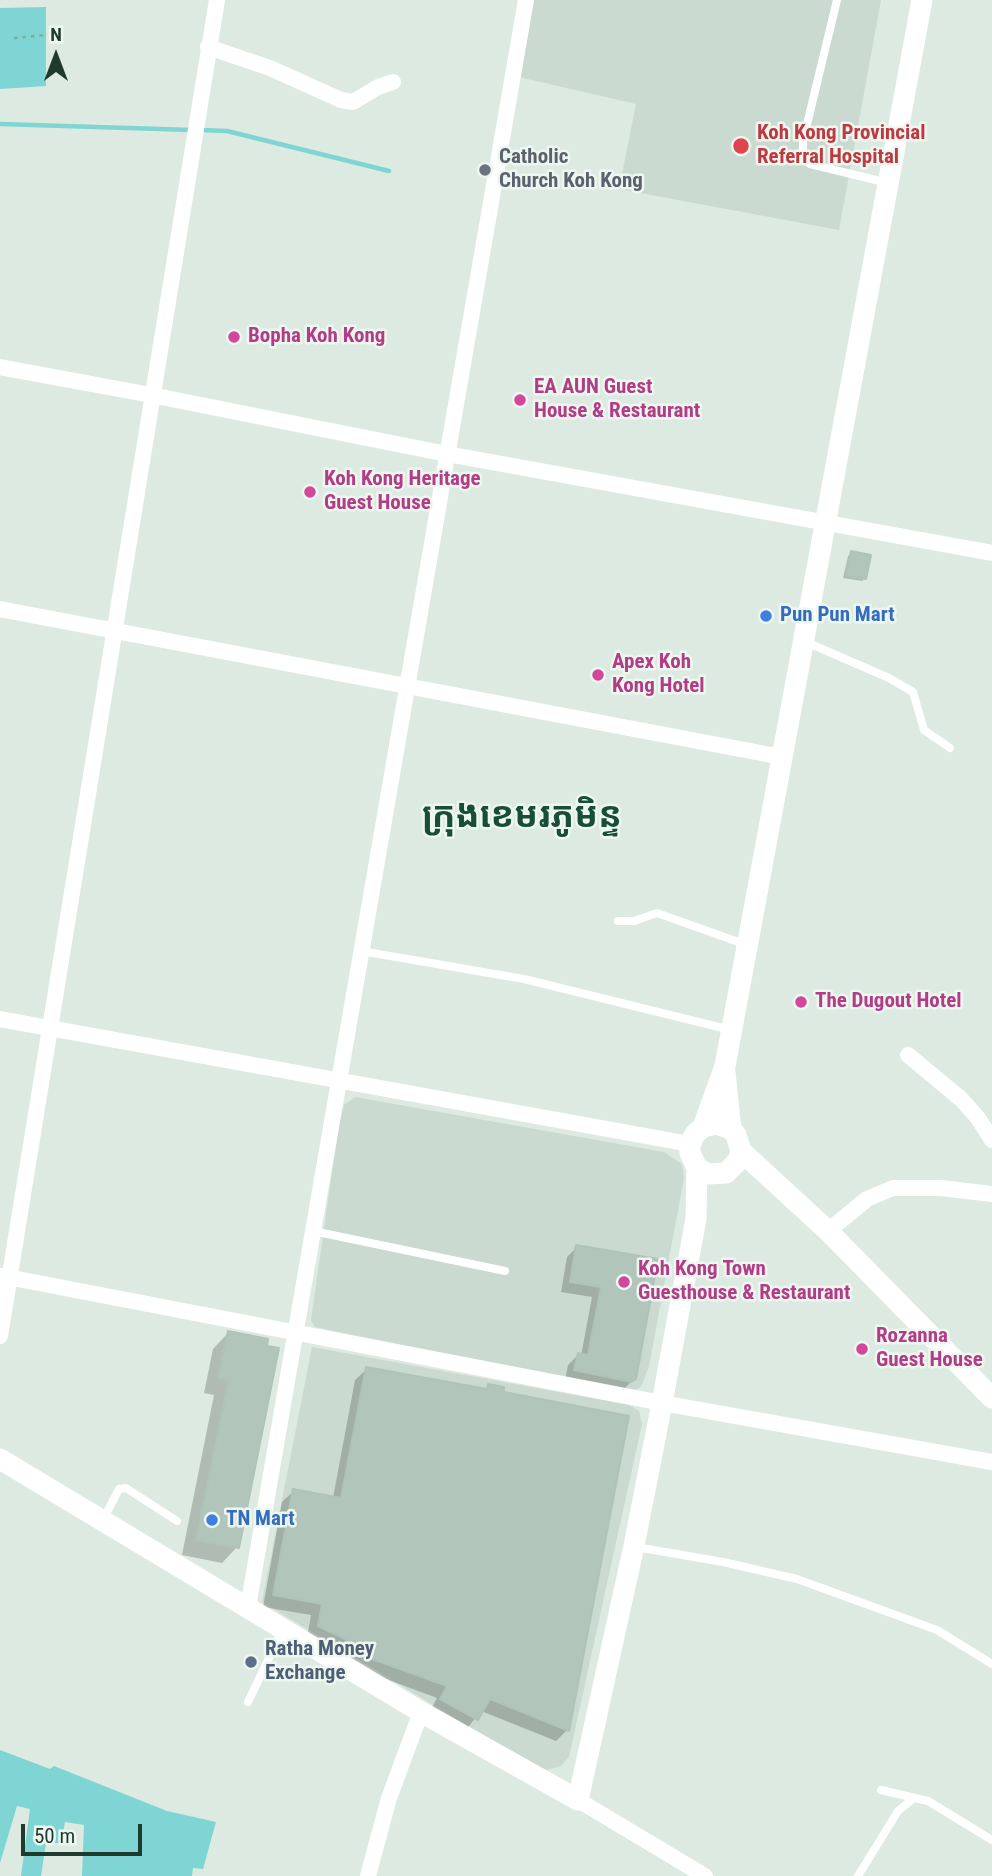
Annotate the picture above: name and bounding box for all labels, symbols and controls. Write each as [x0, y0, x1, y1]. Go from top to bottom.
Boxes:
north arrow [21, 21, 91, 91]
text: N [50, 23, 62, 46]
place label: Koh Kong Provincial Referral Hospital [757, 121, 926, 171]
marker: Koh Kong Provincial Referral Hospital [731, 136, 751, 156]
place label: Catholic Church Koh Kong [499, 145, 643, 195]
marker: Catholic Church Koh Kong [477, 162, 493, 178]
place label: Bopha Koh Kong [248, 324, 385, 350]
marker: Bopha Koh Kong [226, 329, 242, 345]
place label: EA AUN Guest House & Restaurant [534, 375, 700, 425]
marker: EA AUN Guest House & Restaurant [512, 392, 528, 408]
place label: Koh Kong Heritage Guest House [324, 467, 481, 517]
marker: Koh Kong Heritage Guest House [302, 484, 318, 500]
place label: Pun Pun Mart [780, 603, 895, 629]
marker: Pun Pun Mart [758, 608, 774, 624]
place label: Apex Koh Kong Hotel [612, 650, 705, 700]
marker: Apex Koh Kong Hotel [590, 667, 606, 683]
district label: ក្រុងខេមរភូមិន្ទ [422, 797, 622, 839]
place label: The Dugout Hotel [815, 989, 962, 1015]
marker: The Dugout Hotel [793, 994, 809, 1010]
place label: Koh Kong Town Guesthouse & Restaurant [638, 1257, 850, 1307]
marker: Koh Kong Town Guesthouse & Restaurant [616, 1274, 632, 1290]
place label: Rozanna Guest House [876, 1324, 983, 1374]
marker: Rozanna Guest House [854, 1341, 870, 1357]
place label: TN Mart [226, 1507, 295, 1533]
marker: TN Mart [204, 1512, 220, 1528]
place label: Ratha Money Exchange [265, 1637, 374, 1687]
marker: Ratha Money Exchange [243, 1654, 259, 1670]
scale bar [24, 1810, 145, 1854]
text: 50 m [34, 1824, 75, 1848]

